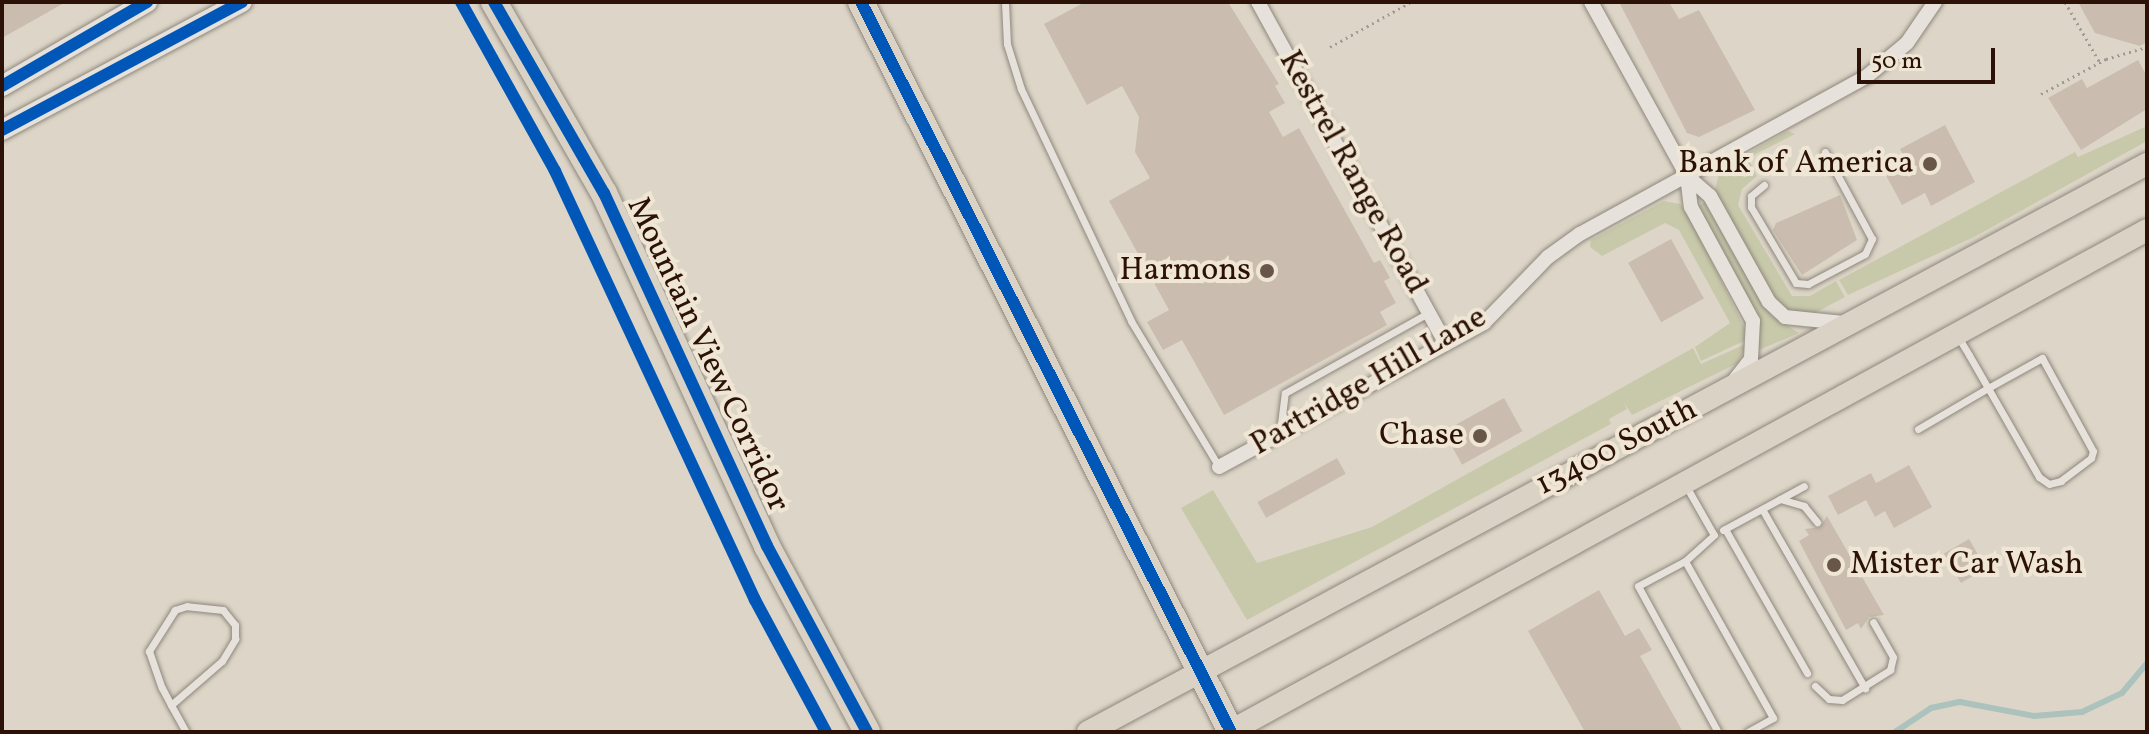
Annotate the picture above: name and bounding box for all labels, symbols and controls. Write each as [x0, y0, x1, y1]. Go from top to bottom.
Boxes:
scale bar [1861, 32, 1999, 82]
street label: Kestrel Range Road [1269, 45, 1435, 301]
text: 50 m [1871, 45, 1923, 79]
place label: Bank of America [1682, 145, 1914, 183]
marker: Bank of America [1921, 155, 1939, 173]
street label: Mountain View Corridor [617, 191, 797, 519]
place label: Harmons [1119, 252, 1251, 290]
marker: Harmons [1258, 262, 1276, 280]
street label: Partridge Hill Lane [1244, 299, 1494, 465]
street label: 13400 South [1530, 391, 1704, 505]
place label: Chase [1379, 417, 1464, 455]
marker: Chase [1471, 427, 1489, 445]
place label: Mister Car Wash [1850, 546, 2084, 584]
marker: Mister Car Wash [1825, 556, 1843, 574]

